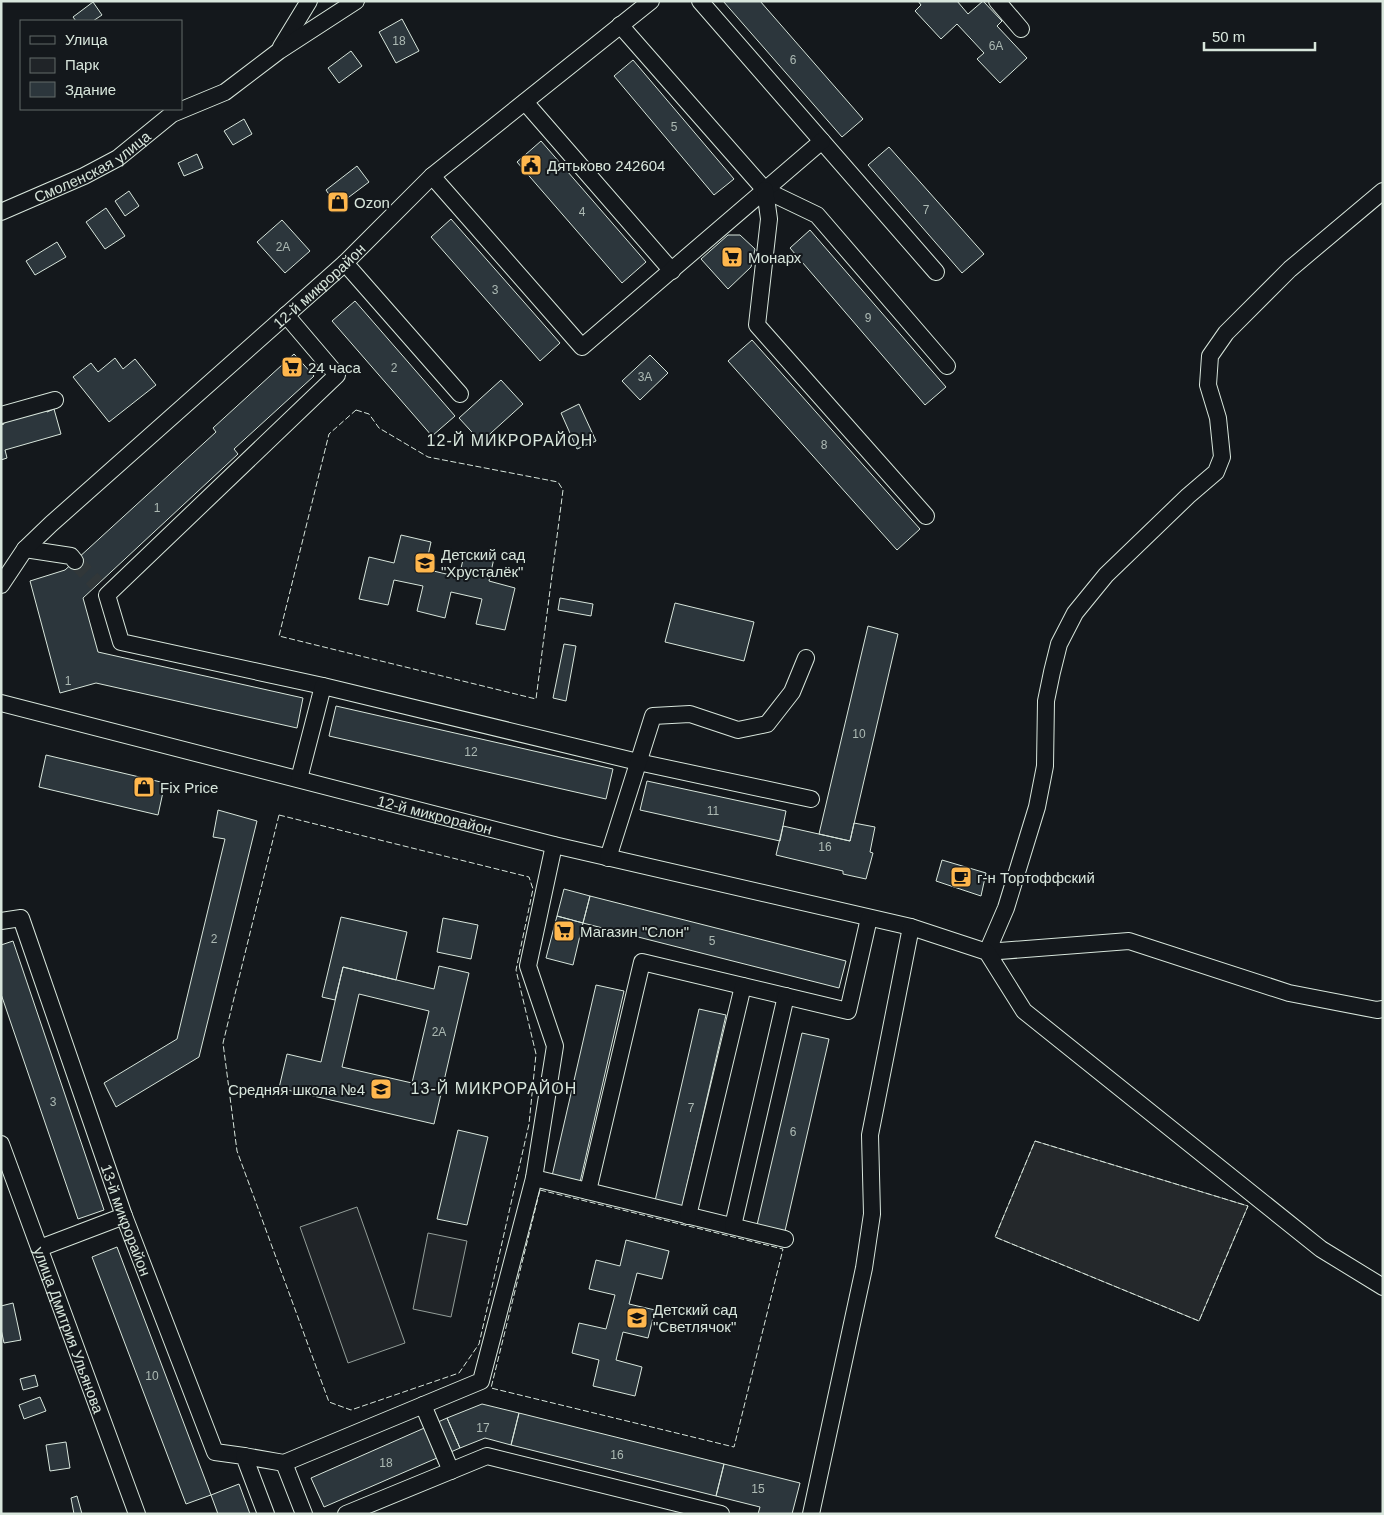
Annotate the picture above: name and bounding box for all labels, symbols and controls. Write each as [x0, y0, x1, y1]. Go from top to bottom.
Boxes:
legend [20, 20, 182, 110]
scale bar [1204, 20, 1315, 52]
text: 50 m [1212, 28, 1245, 45]
text: Улица [65, 31, 108, 48]
house number: 18 [392, 34, 406, 48]
house number: 6А [989, 39, 1003, 53]
house number: 6 [790, 53, 797, 67]
text: Парк [65, 56, 99, 73]
text: Здание [65, 81, 116, 98]
house number: 5 [671, 120, 678, 134]
street label: Смоленская улица [31, 127, 154, 205]
public building icon: Дятьково 242604 [519, 153, 543, 177]
place label: Дятьково 242604 [547, 157, 665, 174]
shop icon: Ozon [326, 190, 350, 214]
place label: Ozon [354, 194, 390, 211]
house number: 7 [923, 203, 930, 217]
house number: 4 [579, 205, 586, 219]
street label: 12-й микрорайон [269, 240, 368, 331]
house number: 2А [276, 240, 290, 254]
supermarket icon: Монарх [720, 245, 744, 269]
place label: Монарх [748, 249, 802, 266]
house number: 3 [492, 283, 499, 297]
house number: 9 [865, 311, 872, 325]
supermarket icon: 24 часа [280, 355, 304, 379]
place label: 24 часа [308, 359, 362, 376]
house number: 2 [391, 361, 398, 375]
house number: 3А [638, 370, 652, 384]
district label: 12-Й МИКРОРАЙОН [427, 431, 593, 449]
house number: 8 [821, 438, 828, 452]
house number: 1 [154, 501, 161, 515]
place label: Детский сад "Хрусталёк" [441, 546, 526, 580]
school or university icon: Детский сад "Хрусталёк" [413, 551, 437, 575]
house number: 1 [65, 674, 72, 688]
house number: 10 [852, 727, 866, 741]
house number: 12 [464, 745, 478, 759]
shop icon: Fix Price [132, 775, 156, 799]
place label: Fix Price [160, 779, 218, 796]
street label: 12-й микрорайон [376, 792, 494, 837]
house number: 11 [707, 804, 720, 818]
house number: 16 [818, 840, 832, 854]
cafe icon: г-н Тортоффский [949, 865, 973, 889]
place label: г-н Тортоффский [977, 869, 1095, 886]
supermarket icon: Магазин "Слон" [552, 919, 576, 943]
place label: Магазин "Слон" [580, 923, 689, 940]
house number: 2 [211, 932, 218, 946]
house number: 5 [709, 934, 716, 948]
house number: 2А [432, 1025, 446, 1039]
school or university icon: Средняя школа №4 [369, 1077, 393, 1101]
district label: 13-Й МИКРОРАЙОН [411, 1079, 577, 1097]
place label: Средняя школа №4 [228, 1081, 365, 1098]
house number: 3 [50, 1095, 57, 1109]
house number: 7 [688, 1101, 695, 1115]
house number: 6 [790, 1125, 797, 1139]
street label: 13-й микрорайон [98, 1162, 155, 1278]
street label: улица Дмитрия Ульянова [31, 1244, 108, 1416]
place label: Детский сад "Светлячок" [653, 1301, 738, 1335]
school or university icon: Детский сад "Светлячок" [625, 1306, 649, 1330]
house number: 10 [145, 1369, 159, 1383]
house number: 17 [476, 1421, 490, 1435]
house number: 16 [610, 1448, 624, 1462]
house number: 18 [379, 1456, 393, 1470]
house number: 15 [751, 1482, 765, 1496]

